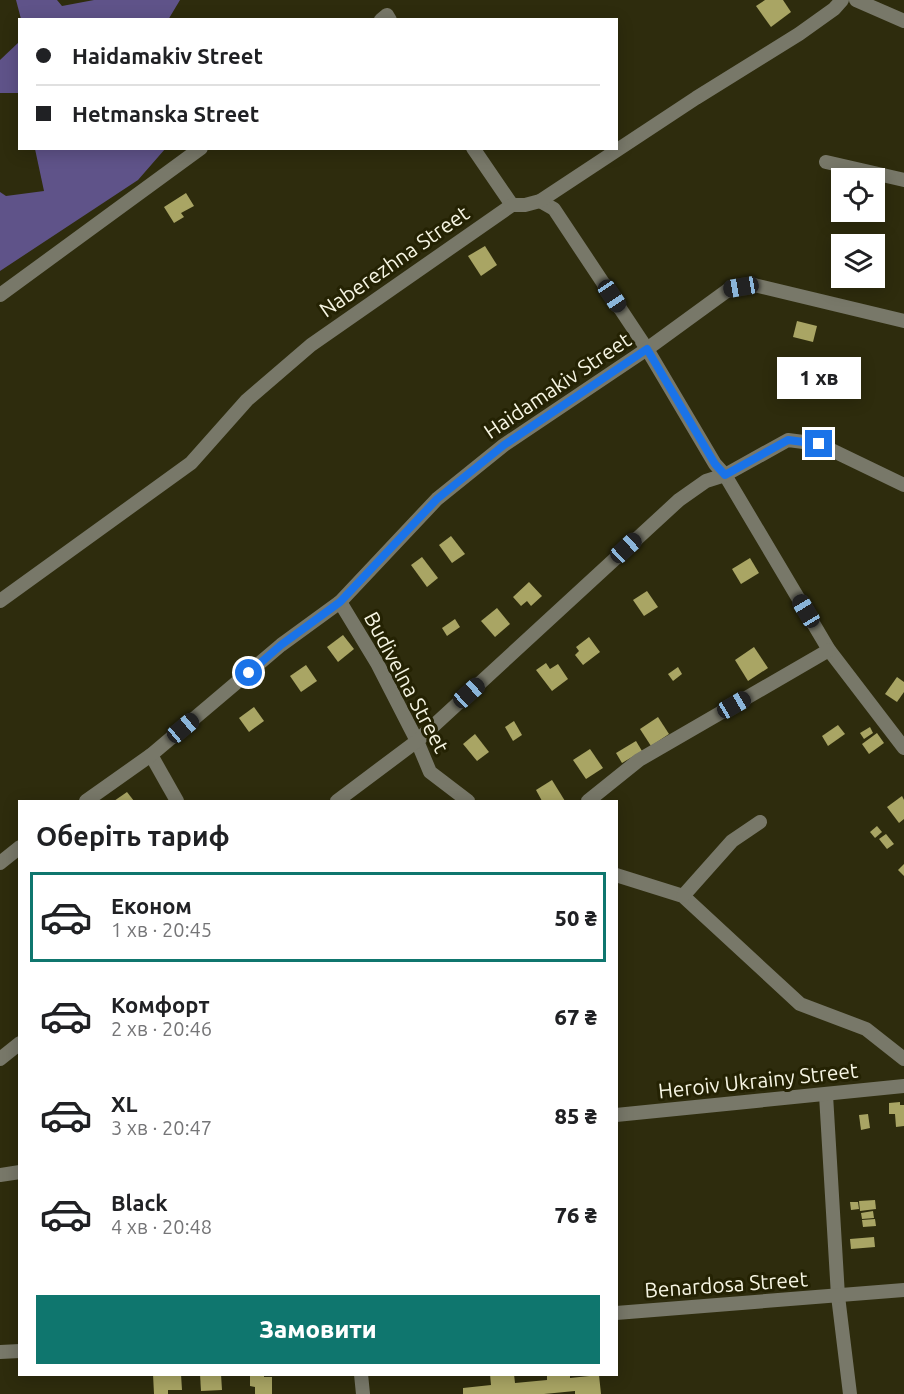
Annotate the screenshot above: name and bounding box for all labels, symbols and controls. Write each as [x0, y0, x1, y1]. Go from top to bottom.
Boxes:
text: Haidamakiv Street [72, 43, 263, 68]
text: Hetmanska Street [72, 101, 259, 126]
map controls [831, 168, 885, 288]
button: locate [831, 168, 885, 222]
street label: Naberezhna Street [315, 200, 473, 322]
button: layers [831, 234, 885, 288]
car [722, 275, 760, 299]
car [594, 276, 630, 316]
street label: Haidamakiv Street [479, 327, 635, 443]
callout: 1 хв [777, 357, 861, 399]
text: 1 хв [799, 366, 839, 389]
route end [805, 430, 832, 457]
car [607, 529, 645, 567]
car [789, 591, 823, 631]
street label: Budivelna Street [360, 607, 454, 757]
route start [235, 659, 262, 686]
car [450, 674, 488, 712]
car [714, 688, 754, 722]
car [163, 710, 203, 746]
text: Оберіть тариф [36, 821, 230, 851]
icon: car [39, 890, 93, 944]
text: Економ [111, 893, 192, 918]
text: 50 ₴ [554, 905, 597, 930]
text: 1 хв · 20:45 [111, 918, 212, 941]
icon: car [39, 989, 93, 1043]
text: Комфорт [111, 992, 210, 1017]
text: 67 ₴ [554, 1004, 597, 1029]
text: 2 хв · 20:46 [111, 1017, 212, 1040]
street label: Heroiv Ukrainy Street [657, 1058, 859, 1102]
icon: car [39, 1088, 93, 1142]
text: XL [111, 1091, 138, 1116]
text: 85 ₴ [554, 1103, 597, 1128]
text: 3 хв · 20:47 [111, 1116, 212, 1139]
icon: car [39, 1187, 93, 1241]
text: Black [111, 1190, 168, 1215]
text: 76 ₴ [554, 1202, 597, 1227]
text: 4 хв · 20:48 [111, 1215, 212, 1238]
street label: Benardosa Street [644, 1266, 808, 1302]
button: Замовити [36, 1295, 600, 1364]

